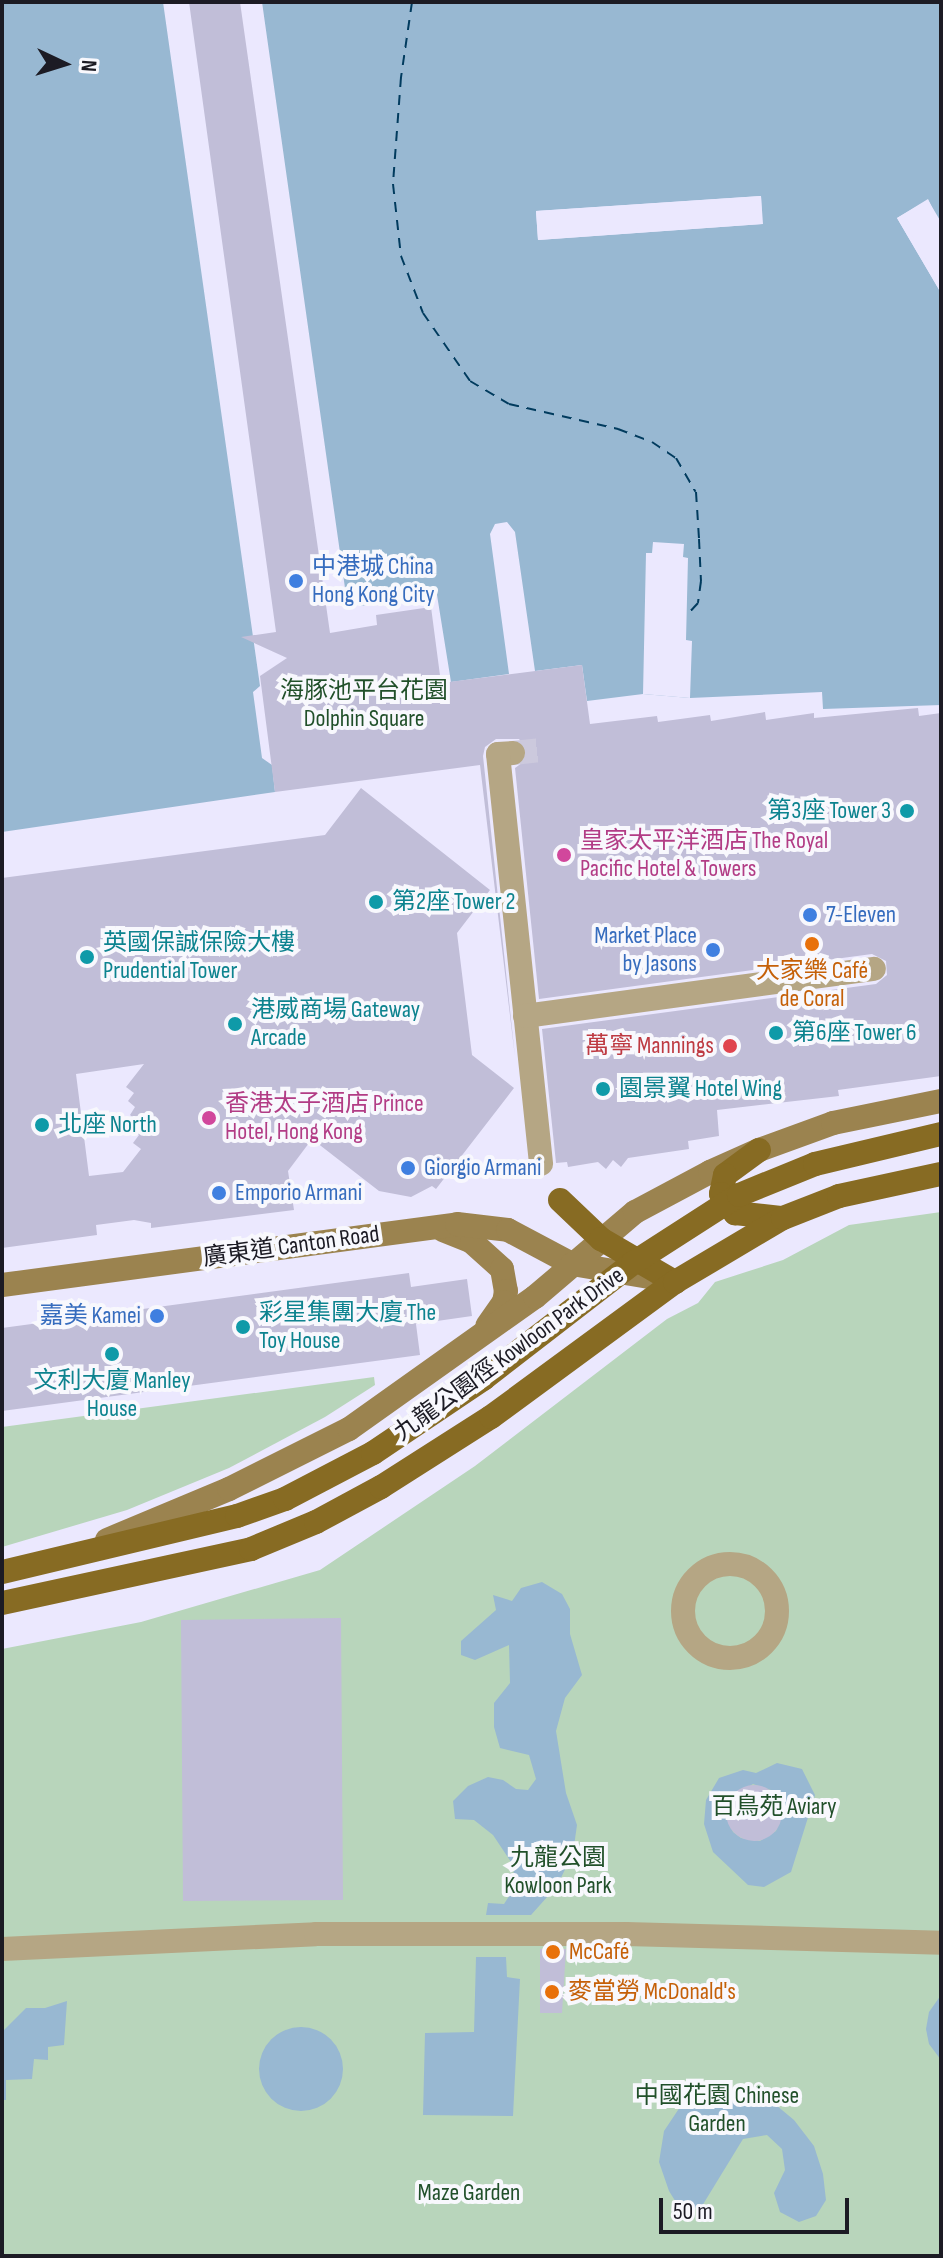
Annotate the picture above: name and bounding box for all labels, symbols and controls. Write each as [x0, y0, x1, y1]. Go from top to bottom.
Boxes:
north arrow [24, 24, 104, 104]
text: N [75, 59, 102, 73]
place label: 中港城 China Hong Kong City [312, 553, 435, 609]
marker: 中港城 China Hong Kong City [287, 572, 305, 590]
park label: 海豚池平台花園 Dolphin Square [280, 677, 448, 733]
place label: 第3座 Tower 3 [767, 797, 891, 825]
marker: 第3座 Tower 3 [898, 802, 916, 820]
place label: 皇家太平洋酒店 The Royal Pacific Hotel & Towers [580, 827, 828, 883]
marker: 皇家太平洋酒店 The Royal Pacific Hotel & Towers [555, 846, 573, 864]
place label: 第2座 Tower 2 [392, 888, 515, 916]
marker: 第2座 Tower 2 [367, 893, 385, 911]
place label: 7-Eleven [826, 901, 896, 929]
marker: 7-Eleven [801, 906, 819, 924]
place label: Market Place by Jasons [594, 922, 697, 978]
place label: 英國保誠保險大樓 Prudential Tower [103, 929, 295, 985]
marker: 大家樂 Café de Coral [803, 935, 821, 953]
marker: Market Place by Jasons [704, 941, 722, 959]
marker: 英國保誠保險大樓 Prudential Tower [78, 948, 96, 966]
place label: 大家樂 Café de Coral [756, 957, 868, 1013]
place label: 港威商場 Gateway Arcade [251, 996, 420, 1052]
marker: 港威商場 Gateway Arcade [226, 1015, 244, 1033]
place label: 第6座 Tower 6 [792, 1019, 917, 1047]
marker: 第6座 Tower 6 [767, 1024, 785, 1042]
place label: 萬寧 Mannings [585, 1032, 714, 1060]
marker: 萬寧 Mannings [721, 1037, 739, 1055]
place label: 園景翼 Hotel Wing [619, 1075, 782, 1103]
marker: 園景翼 Hotel Wing [594, 1080, 612, 1098]
place label: 香港太子酒店 Prince Hotel, Hong Kong [225, 1090, 424, 1146]
marker: 香港太子酒店 Prince Hotel, Hong Kong [200, 1109, 218, 1127]
place label: 北座 North [58, 1111, 157, 1139]
marker: 北座 North [33, 1116, 51, 1134]
place label: Giorgio Armani [424, 1154, 542, 1182]
marker: Giorgio Armani [399, 1159, 417, 1177]
place label: Emporio Armani [235, 1179, 362, 1207]
marker: Emporio Armani [210, 1184, 228, 1202]
street label: 廣東道 Canton Road [201, 1219, 381, 1273]
street label: 九龍公園徑 Kowloon Park Drive [389, 1261, 629, 1447]
place label: 彩星集團大廈 The Toy House [259, 1299, 436, 1355]
place label: 嘉美 Kamei [40, 1302, 141, 1330]
marker: 嘉美 Kamei [148, 1307, 166, 1325]
marker: 彩星集團大廈 The Toy House [234, 1318, 252, 1336]
marker: 文利大廈 Manley House [103, 1345, 121, 1363]
place label: 文利大廈 Manley House [34, 1367, 190, 1423]
park label: 百鳥苑 Aviary [711, 1793, 837, 1821]
park label: 九龍公園 Kowloon Park [504, 1844, 612, 1900]
place label: McCafé [569, 1938, 629, 1966]
marker: McCafé [544, 1943, 562, 1961]
place label: 麥當勞 McDonald's [568, 1978, 736, 2006]
marker: 麥當勞 McDonald's [543, 1983, 561, 2001]
park label: 中國花園 Chinese Garden [635, 2082, 799, 2138]
park label: Maze Garden [418, 2179, 520, 2207]
scale bar [663, 2182, 853, 2232]
text: 50 m [673, 2197, 713, 2226]

